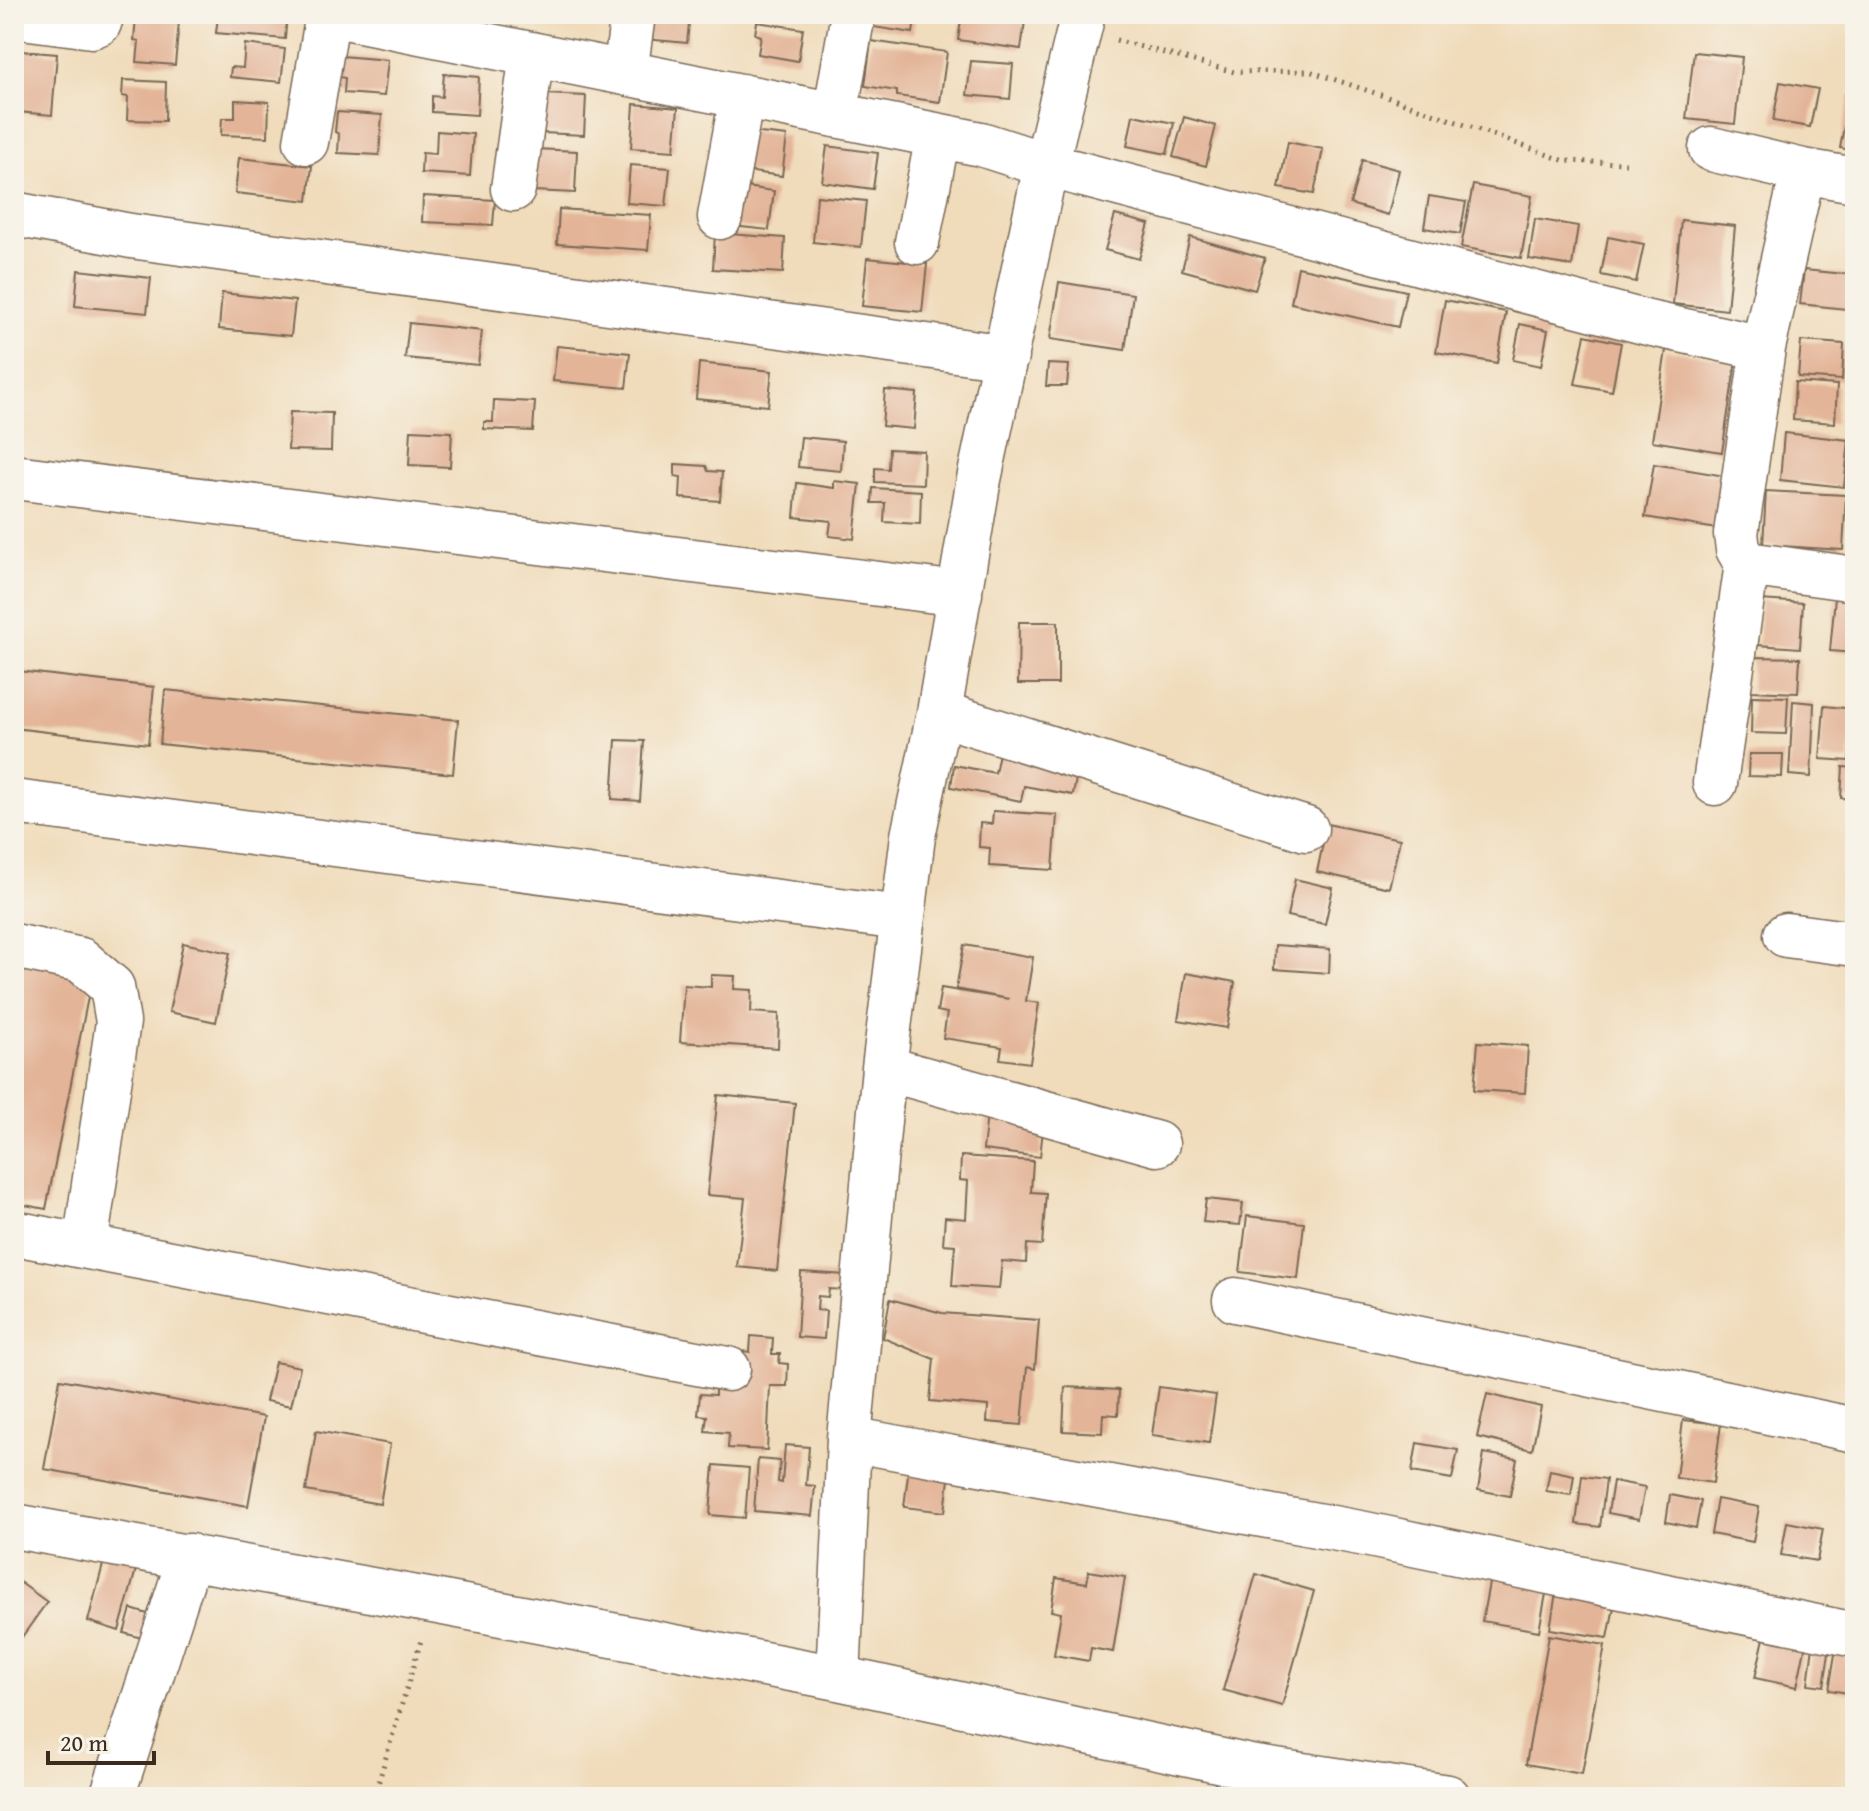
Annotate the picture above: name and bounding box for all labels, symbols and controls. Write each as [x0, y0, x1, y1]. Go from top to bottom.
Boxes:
scale bar [48, 1715, 154, 1765]
text: 20 m [60, 1725, 108, 1760]

